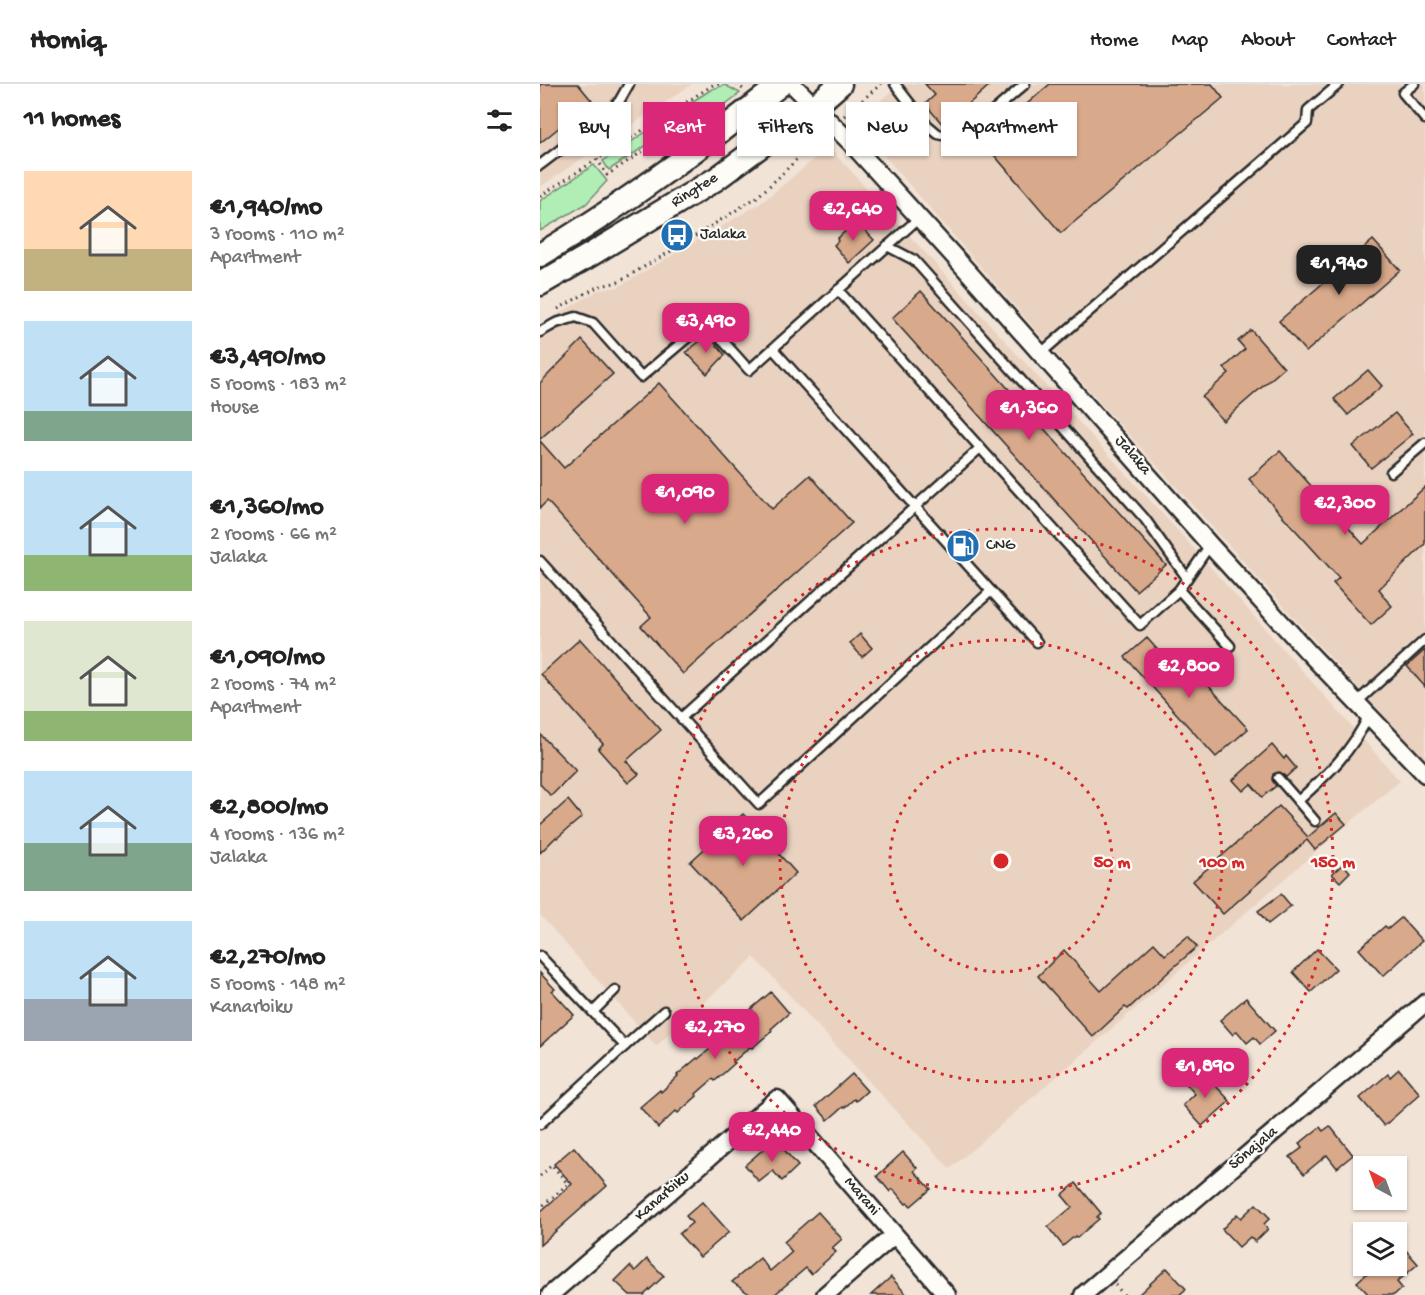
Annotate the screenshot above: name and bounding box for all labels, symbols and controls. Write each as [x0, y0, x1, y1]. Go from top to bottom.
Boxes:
text: Homiq [30, 25, 103, 58]
text: Home [1090, 29, 1138, 54]
text: Map [1171, 29, 1208, 54]
text: About [1241, 29, 1294, 54]
text: Contact [1327, 29, 1395, 54]
chip: Buy [558, 102, 631, 156]
chip: Rent [643, 102, 725, 156]
chip: Filters [737, 102, 834, 156]
chip: New [846, 102, 929, 156]
chip: Apartment [941, 102, 1077, 156]
icon: filters [483, 104, 516, 137]
text: 11 homes [24, 105, 120, 136]
street label: Ringtee [668, 169, 723, 213]
pin: €2,640 [804, 191, 902, 242]
text: €1,940/mo [210, 193, 322, 224]
icon: home [72, 195, 144, 267]
text: €2,640 [824, 199, 882, 222]
bus stop icon: Jalaka [659, 217, 695, 253]
text: 3 rooms · 110 m² [210, 224, 345, 247]
place label: Jalaka [700, 226, 747, 245]
pin: €1,940 [1290, 245, 1388, 296]
text: Apartment [210, 247, 300, 270]
text: €1,940 [1310, 253, 1368, 276]
pin: €3,490 [657, 303, 755, 354]
text: €3,490 [676, 311, 736, 334]
text: €3,490/mo [210, 343, 325, 374]
icon: home [72, 345, 144, 417]
text: 5 rooms · 183 m² [210, 374, 347, 397]
pin: €1,360 [980, 390, 1078, 441]
text: House [210, 397, 259, 420]
text: €1,360 [1000, 398, 1058, 421]
street label: Jalaka [1110, 432, 1155, 480]
pin: €1,090 [636, 474, 734, 525]
text: €1,090 [656, 482, 715, 505]
pin: €2,300 [1296, 485, 1394, 536]
text: €1,360/mo [210, 493, 324, 524]
text: €2,300 [1314, 493, 1376, 516]
icon: home [72, 495, 144, 567]
text: 2 rooms · 66 m² [210, 524, 337, 547]
fuel station icon: CNG [945, 528, 981, 564]
place label: CNG [986, 537, 1016, 556]
text: Jalaka [210, 547, 267, 570]
text: €1,090/mo [210, 643, 325, 674]
icon: home [72, 645, 144, 717]
pin: €2,800 [1140, 648, 1238, 699]
text: €2,800 [1158, 656, 1220, 679]
text: 2 rooms · 74 m² [210, 674, 336, 697]
text: Apartment [210, 697, 300, 720]
text: €2,800/mo [210, 793, 328, 824]
icon: home [72, 795, 144, 867]
pin: €3,260 [694, 816, 792, 867]
text: 4 rooms · 136 m² [210, 824, 345, 847]
text: €3,260 [713, 824, 773, 847]
text: Jalaka [210, 847, 267, 870]
centre of rings [991, 851, 1011, 871]
text: 50 m [1094, 853, 1131, 874]
text: 100 m [1199, 853, 1245, 874]
text: 150 m [1310, 853, 1355, 874]
text: €2,270/mo [210, 943, 326, 974]
icon: home [72, 945, 144, 1017]
text: 5 rooms · 148 m² [210, 974, 346, 997]
text: Kanarbiku [210, 997, 293, 1020]
pin: €2,270 [666, 1009, 764, 1060]
text: €2,270 [685, 1017, 745, 1040]
pin: €1,890 [1156, 1048, 1254, 1099]
text: €1,890 [1176, 1056, 1234, 1079]
pin: €2,440 [723, 1112, 821, 1163]
text: €2,440 [743, 1120, 801, 1143]
street label: Sõnajala [1226, 1122, 1283, 1175]
north arrow [1353, 1156, 1407, 1210]
map controls [1353, 1156, 1407, 1276]
street label: Kanarbiku [632, 1168, 695, 1226]
street label: Marani [839, 1174, 883, 1220]
button: layers [1353, 1222, 1407, 1276]

